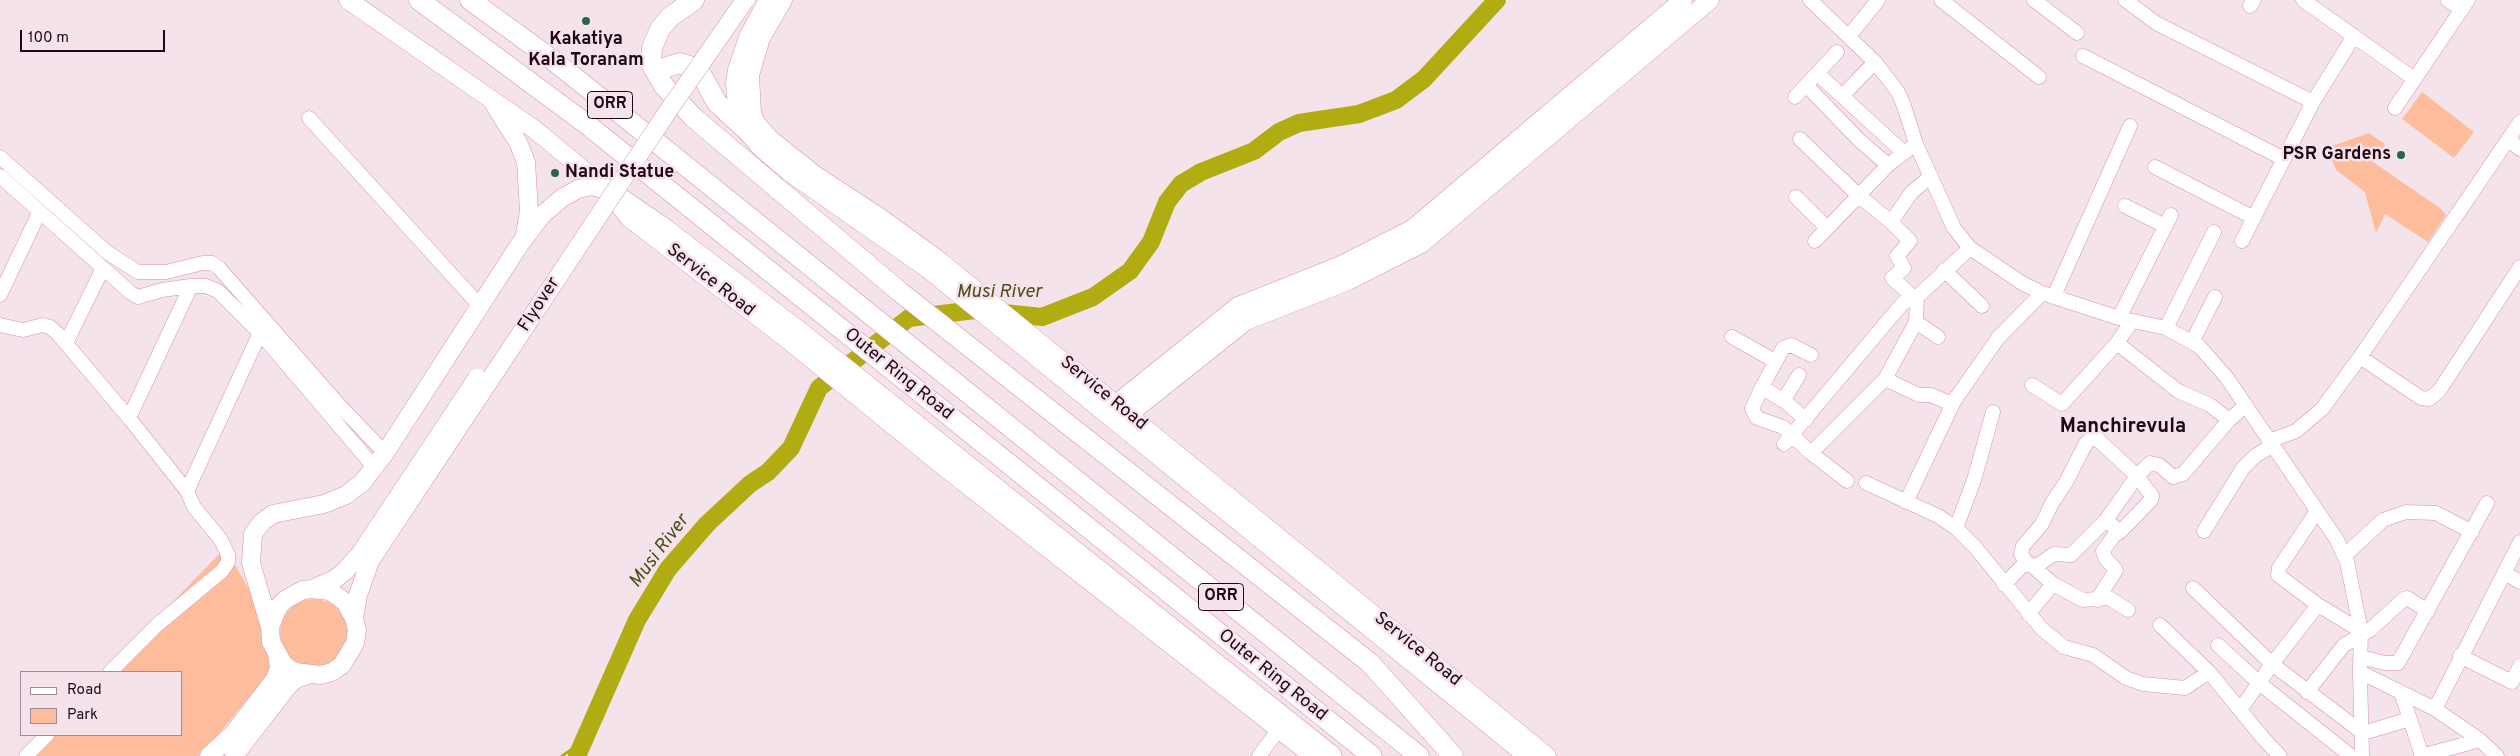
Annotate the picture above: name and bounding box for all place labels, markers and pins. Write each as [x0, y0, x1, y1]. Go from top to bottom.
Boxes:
marker: Kakatiya Kala Toranam [580, 15, 592, 27]
place label: Kakatiya Kala Toranam [528, 29, 644, 72]
place label: PSR Gardens [2282, 144, 2391, 166]
marker: PSR Gardens [2395, 149, 2407, 161]
place label: Nandi Statue [565, 162, 674, 184]
marker: Nandi Statue [549, 167, 561, 179]

